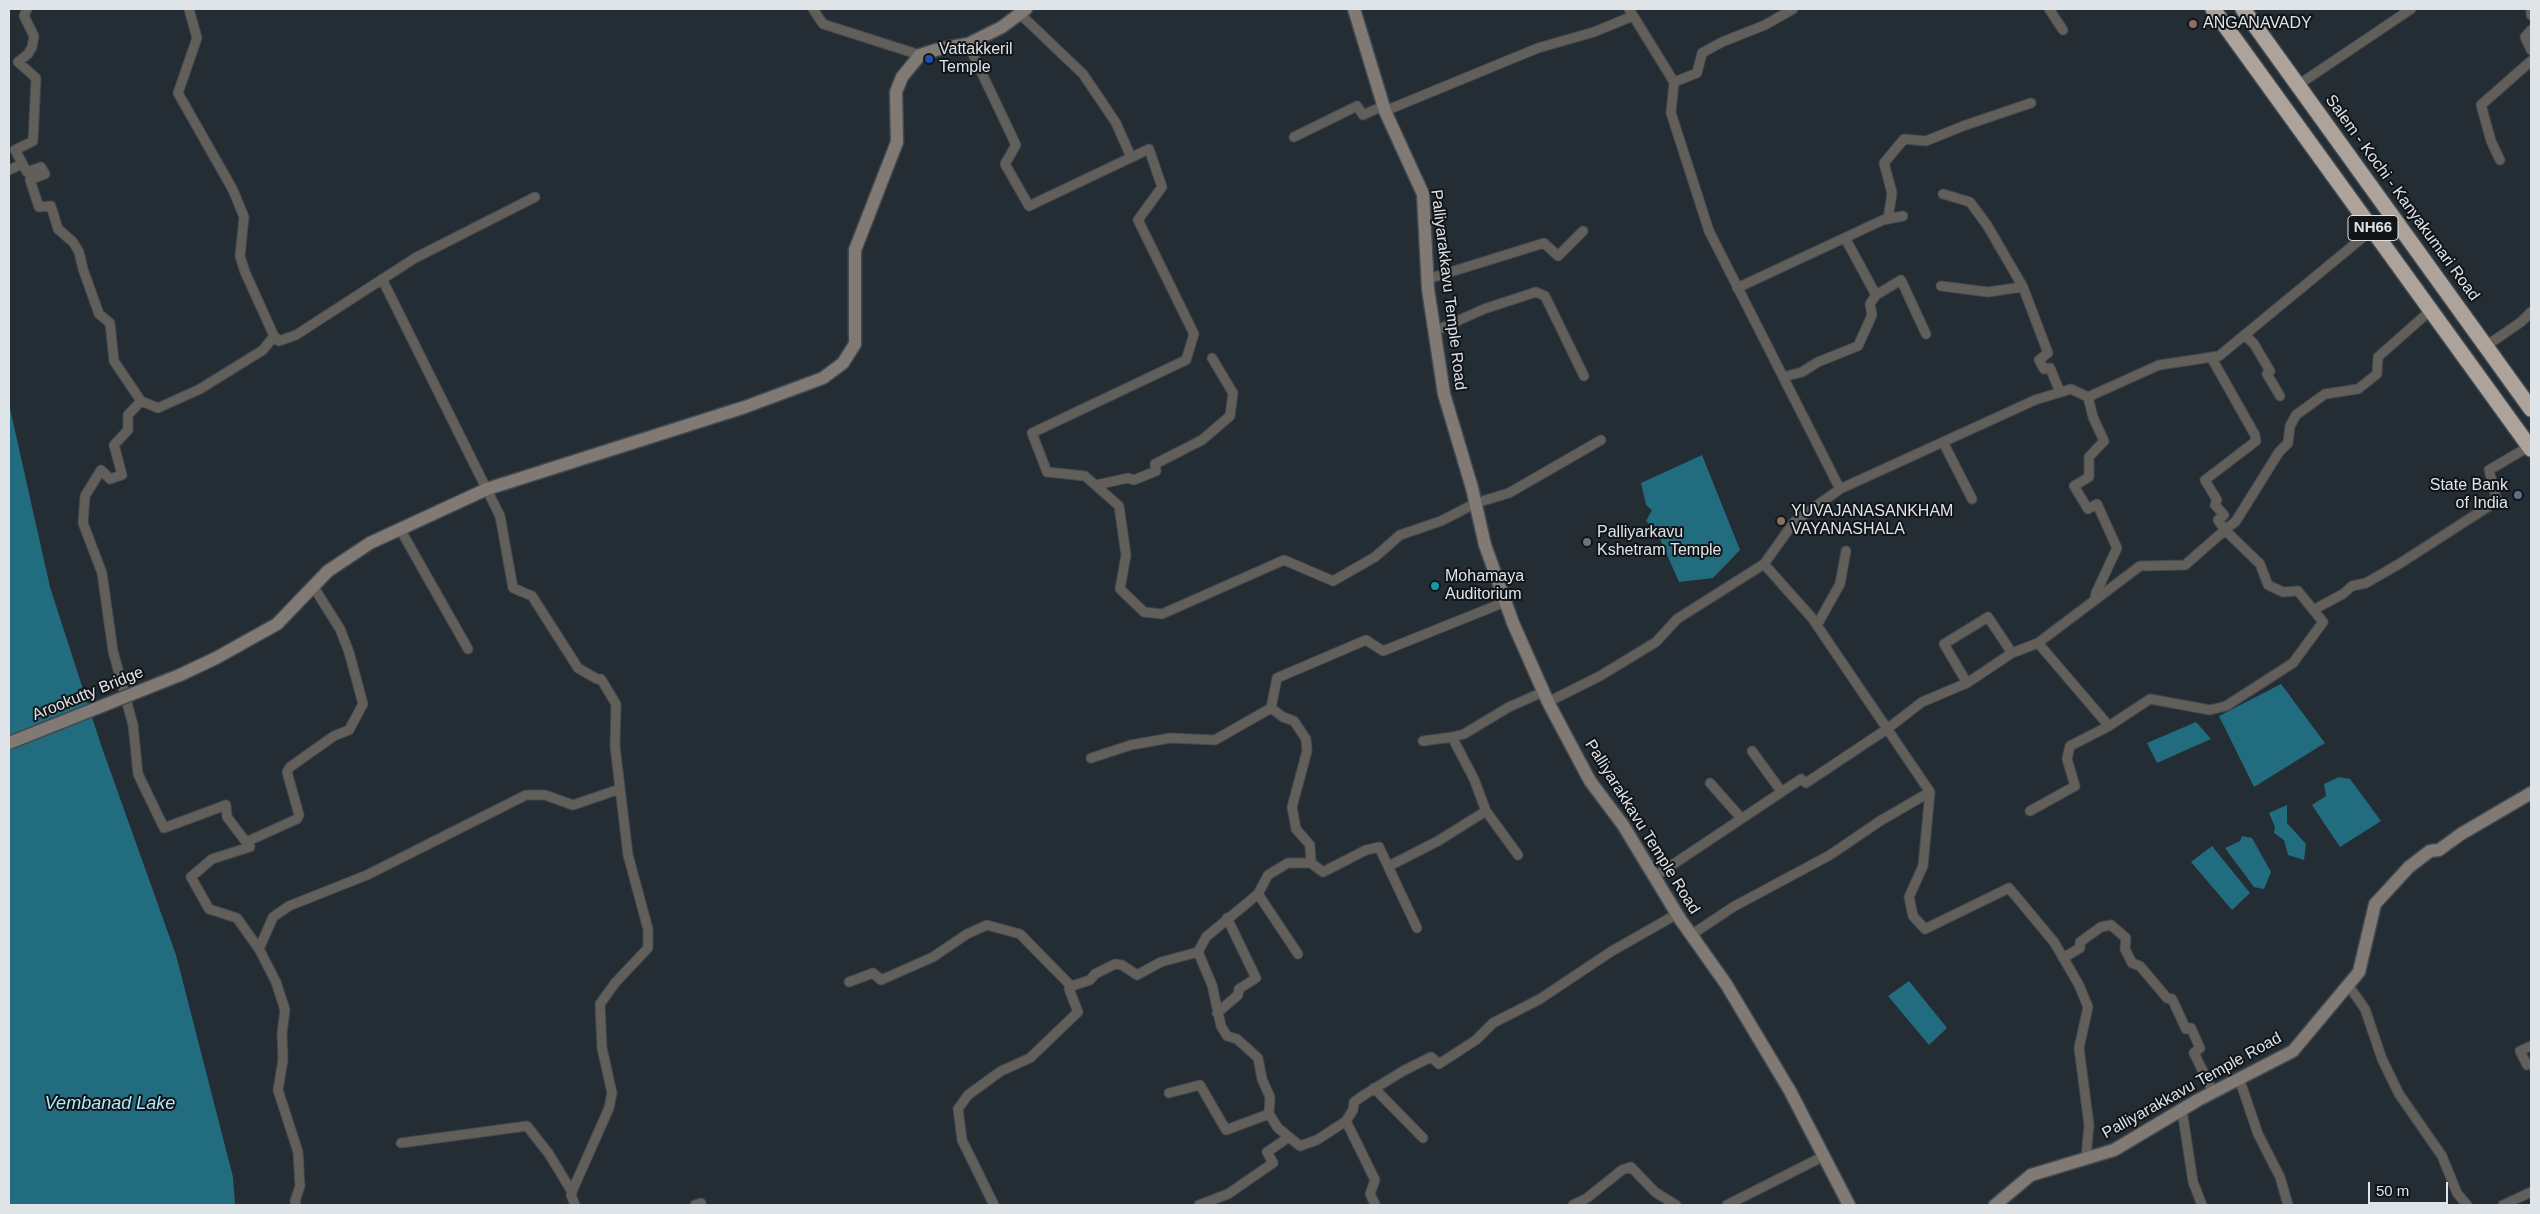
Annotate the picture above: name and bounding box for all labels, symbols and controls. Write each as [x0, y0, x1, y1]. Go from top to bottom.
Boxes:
place label: ANGANAVADY [2203, 14, 2312, 34]
marker: ANGANAVADY [2187, 18, 2199, 30]
place label: Vattakkeril Temple [939, 40, 1013, 78]
marker: Vattakkeril Temple [923, 53, 935, 65]
street label: Salem - Kochi - Kanyakumari Road [2321, 91, 2483, 305]
street label: Palliyarakkavu Temple Road [1426, 189, 1470, 391]
road number: NH66 [2348, 216, 2398, 240]
place label: State Bank of India [2430, 476, 2508, 514]
marker: State Bank of India [2512, 489, 2524, 501]
place label: YUVAJANASANKHAM VAYANASHALA [1791, 502, 1953, 540]
marker: YUVAJANASANKHAM VAYANASHALA [1775, 515, 1787, 527]
place label: Palliyarkavu Kshetram Temple [1597, 523, 1721, 561]
marker: Palliyarkavu Kshetram Temple [1581, 536, 1593, 548]
place label: Mohamaya Auditorium [1445, 567, 1524, 605]
marker: Mohamaya Auditorium [1429, 580, 1441, 592]
street label: Arookutty Bridge [30, 663, 146, 725]
street label: Palliyarakkavu Temple Road [1580, 736, 1704, 918]
street label: Palliyarakkavu Temple Road [2099, 1029, 2285, 1143]
water label: Vembanad Lake [45, 1093, 175, 1115]
scale bar [2370, 1172, 2450, 1204]
text: 50 m [2376, 1182, 2409, 1199]

